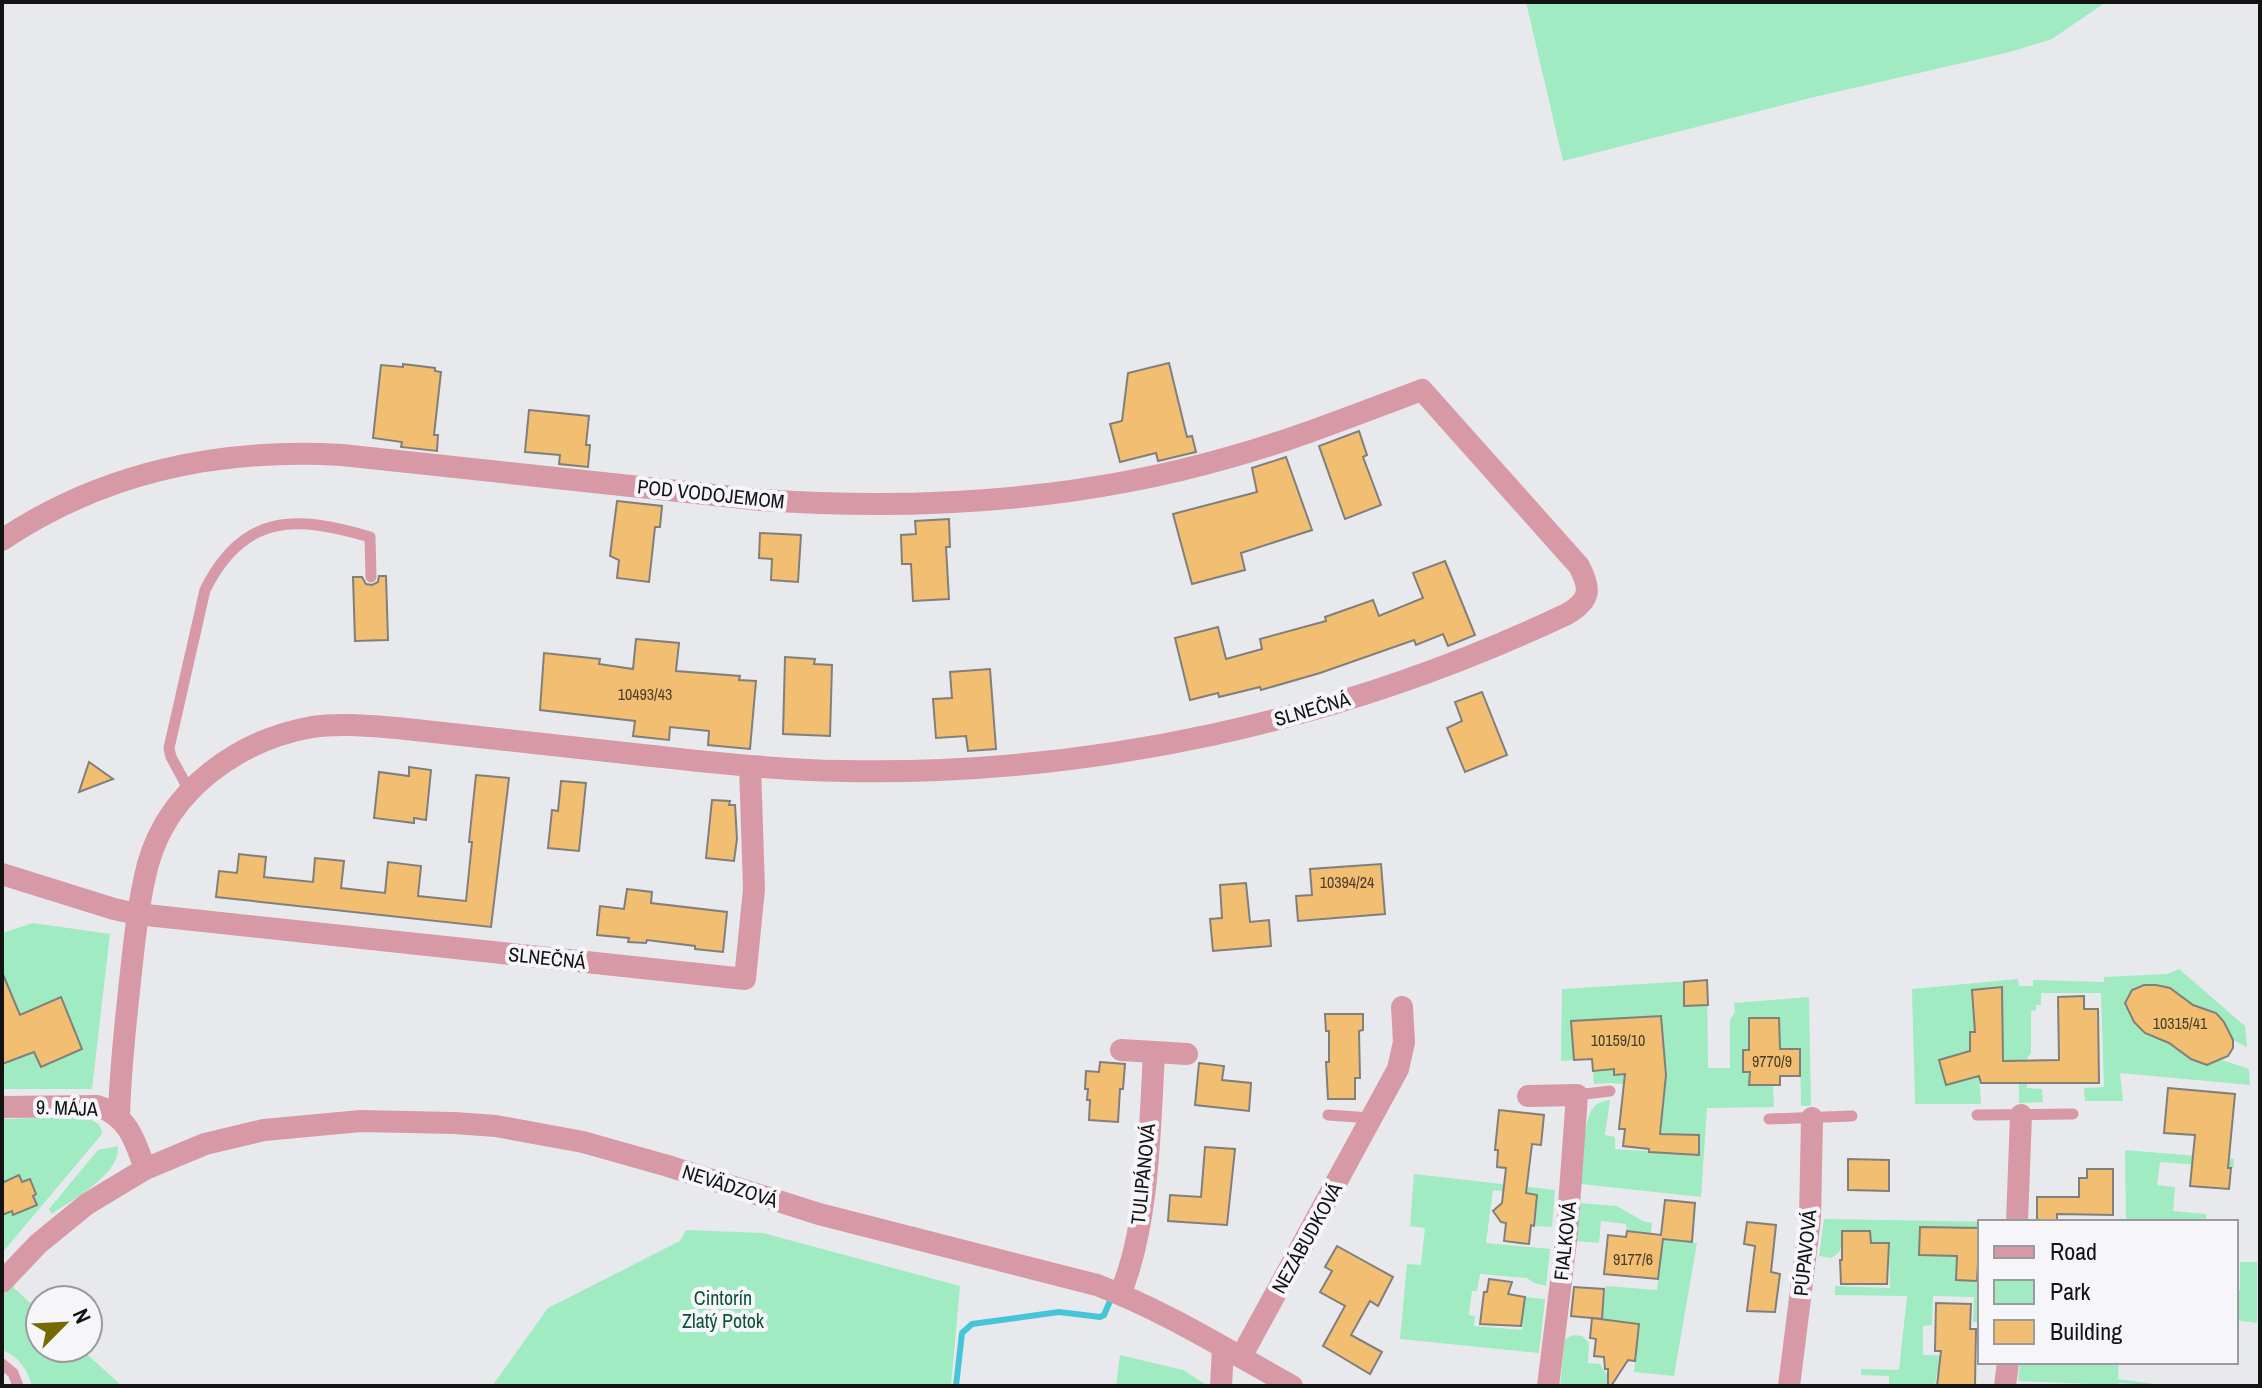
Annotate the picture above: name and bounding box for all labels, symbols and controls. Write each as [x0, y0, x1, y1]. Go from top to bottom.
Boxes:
street label: POD VODOJEMOM [636, 472, 786, 515]
house number: 10493/43 [618, 683, 672, 705]
street label: SLNEČNÁ [1271, 685, 1353, 732]
house number: 10394/24 [1320, 871, 1374, 893]
street label: SLNEČNÁ [507, 940, 587, 975]
house number: 10315/41 [2153, 1012, 2208, 1034]
house number: 10159/10 [1591, 1029, 1645, 1051]
house number: 9770/9 [1752, 1050, 1792, 1072]
street label: 9. MÁJA [36, 1093, 99, 1122]
street label: TULIPÁNOVÁ [1124, 1122, 1161, 1226]
street label: NEVÄDZOVÁ [679, 1157, 781, 1214]
street label: NEZÁBUDKOVÁ [1265, 1177, 1348, 1298]
street label: FIALKOVÁ [1547, 1200, 1582, 1282]
street label: PÚPAVOVÁ [1787, 1208, 1822, 1297]
legend [1978, 1220, 2238, 1364]
text: Road [2050, 1235, 2097, 1267]
house number: 9177/6 [1613, 1248, 1653, 1270]
text: Park [2050, 1275, 2091, 1307]
north arrow [24, 1284, 104, 1364]
park label: Cintorín Zlatý Potok [682, 1284, 765, 1334]
text: N [66, 1304, 99, 1328]
text: Building [2050, 1315, 2122, 1347]

